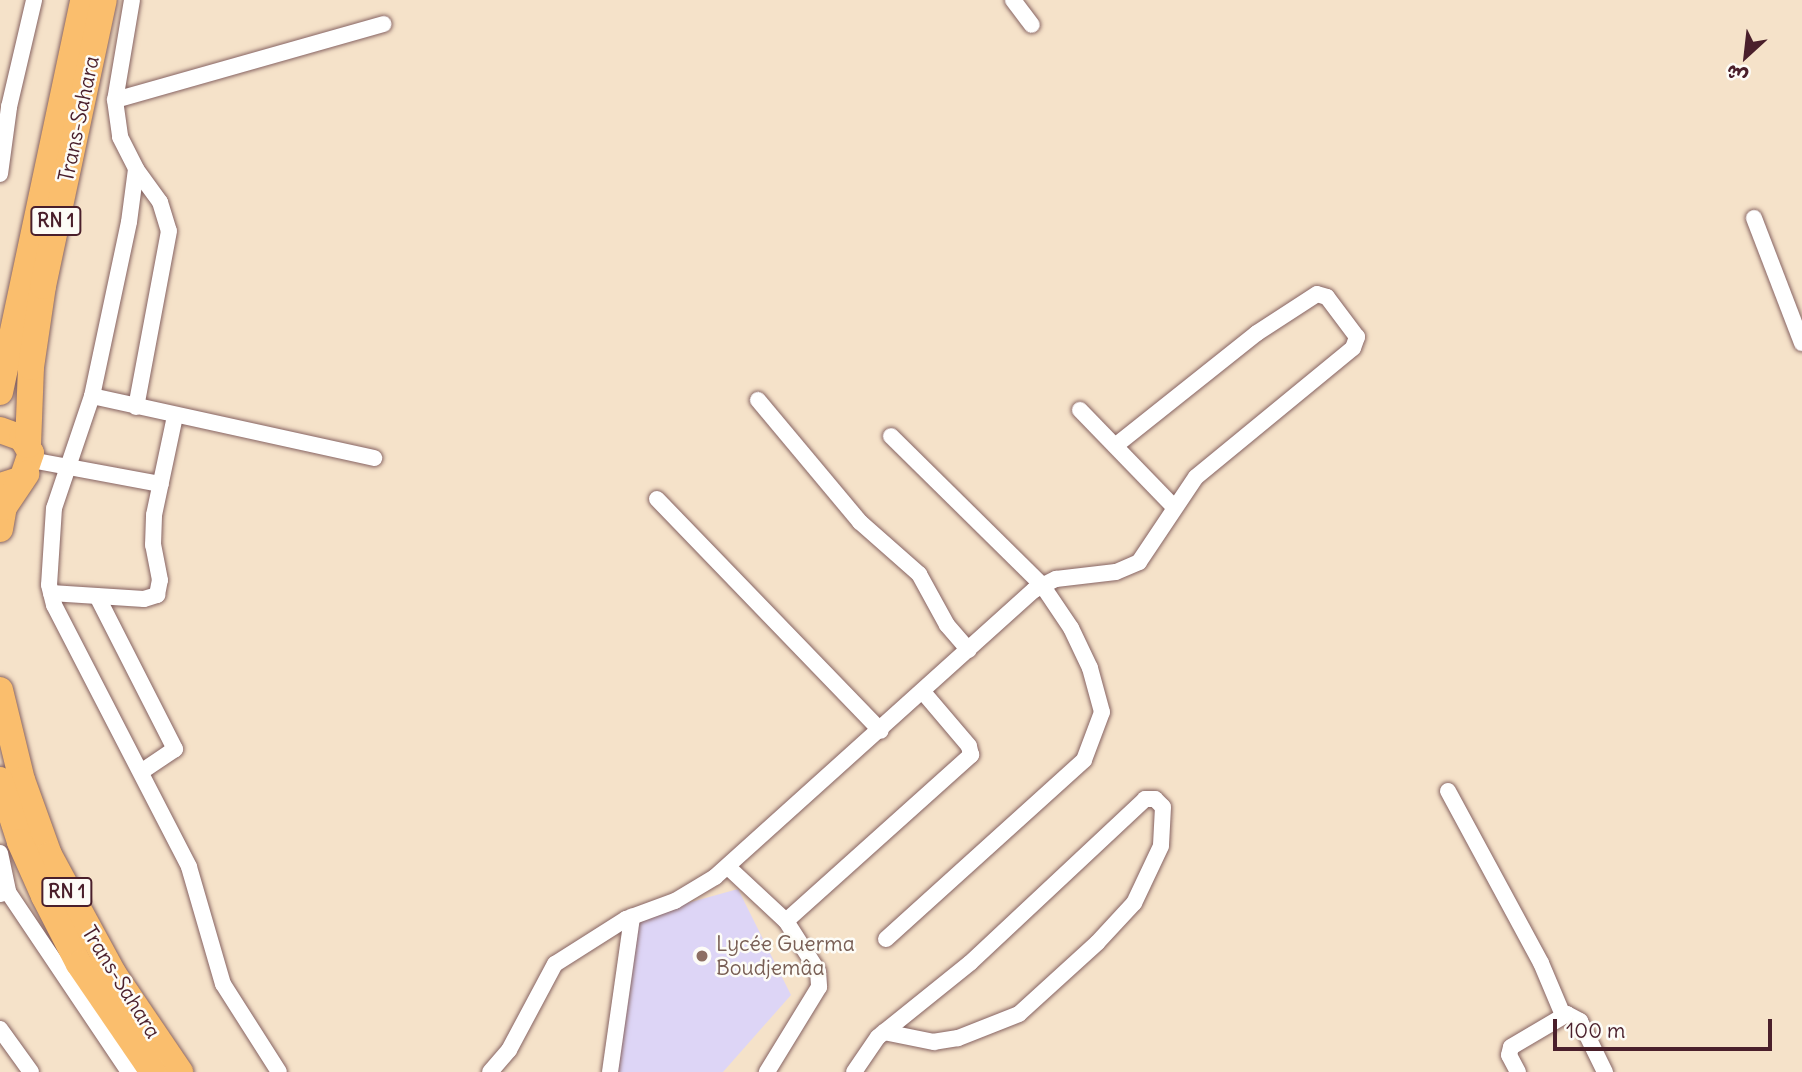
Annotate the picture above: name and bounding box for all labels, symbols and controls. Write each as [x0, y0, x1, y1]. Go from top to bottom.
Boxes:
north arrow [1711, 21, 1781, 91]
street label: Trans-Sahara [53, 54, 105, 184]
text: ش [1722, 59, 1751, 90]
road number: RN 1 [30, 206, 82, 236]
road number: RN 1 [41, 876, 93, 908]
street label: Trans-Sahara [76, 921, 166, 1043]
place label: Lycée Guerma Boudjemâa [716, 931, 855, 981]
marker: Lycée Guerma Boudjemâa [694, 948, 710, 964]
scale bar [1557, 1006, 1776, 1050]
text: 100 m [1566, 1017, 1625, 1044]

